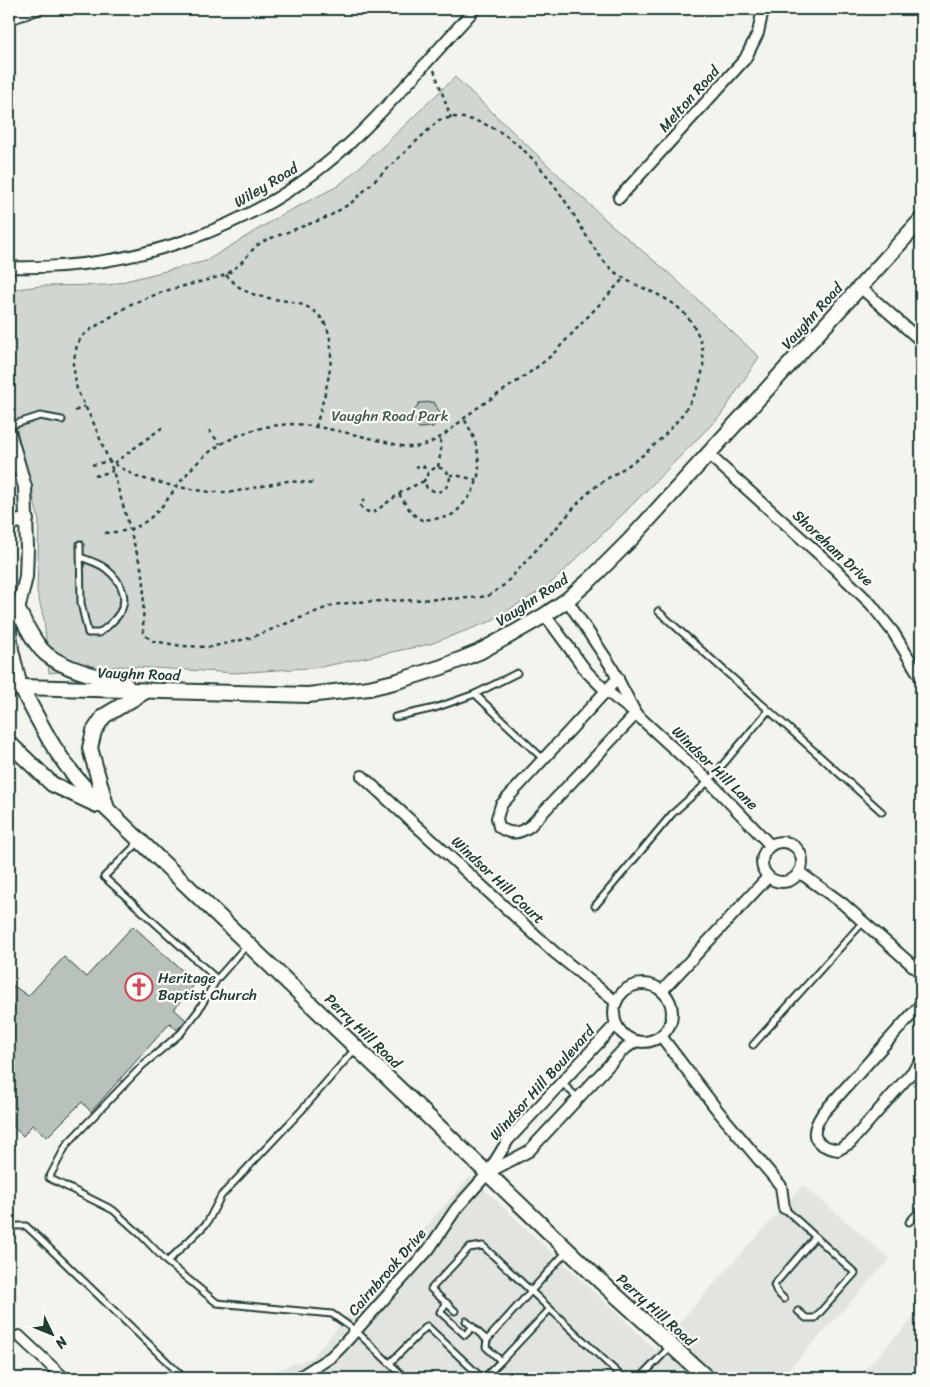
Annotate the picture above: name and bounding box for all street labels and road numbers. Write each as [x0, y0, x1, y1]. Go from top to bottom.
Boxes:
street label: Melton Road [652, 59, 727, 138]
street label: Wiley Road [229, 155, 304, 215]
street label: Vaughn Road [775, 276, 850, 355]
street label: Shoreham Drive [786, 503, 880, 593]
street label: Vaughn Road [490, 566, 575, 633]
street label: Vaughn Road [97, 660, 182, 688]
street label: Windsor Hill Lane [665, 719, 765, 817]
street label: Windsor Hill Court [445, 829, 551, 931]
street label: Perry Hill Road [318, 987, 409, 1076]
street label: Windsor Hill Boulevard [483, 1018, 602, 1147]
street label: Cairnbrook Drive [341, 1222, 433, 1322]
street label: Perry Hill Road [610, 1267, 703, 1354]

